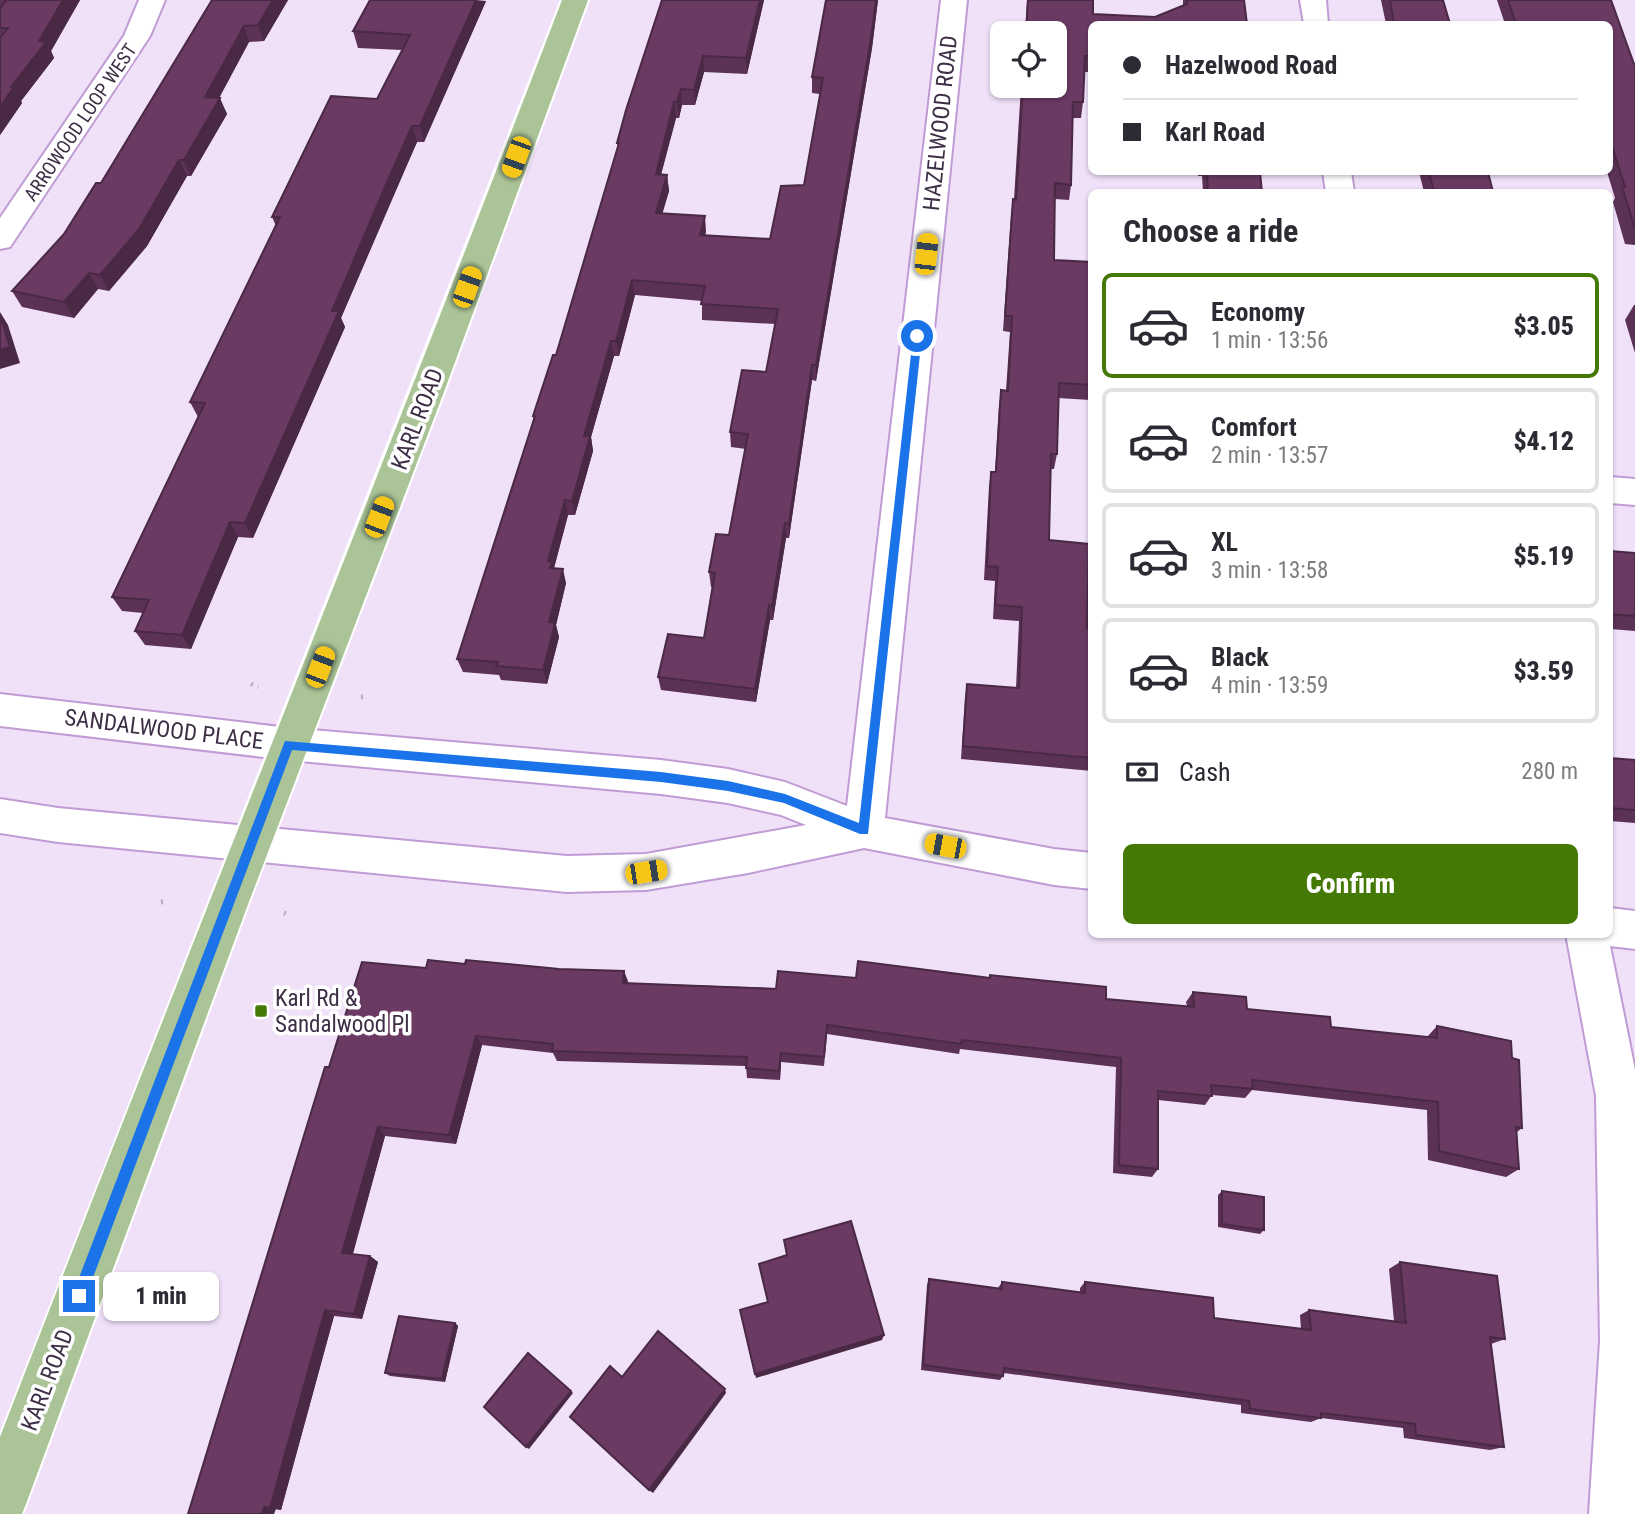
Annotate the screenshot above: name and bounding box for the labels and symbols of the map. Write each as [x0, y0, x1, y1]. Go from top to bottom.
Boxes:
street label: HAZELWOOD ROAD [918, 34, 963, 212]
street label: ARROWOOD LOOP WEST [19, 39, 142, 205]
car [499, 134, 534, 180]
car [914, 232, 939, 276]
car [450, 264, 485, 310]
route start [901, 320, 933, 352]
street label: KARL ROAD [386, 365, 449, 474]
car [362, 494, 397, 540]
car [303, 644, 338, 690]
street label: SANDALWOOD PLACE [63, 704, 265, 755]
car [923, 832, 968, 860]
car [624, 858, 669, 886]
place label: Karl Rd & Sandalwood Pl [275, 985, 410, 1038]
marker: Karl Rd & Sandalwood Pl [253, 1003, 269, 1019]
callout: 1 min [104, 1272, 219, 1320]
route end [63, 1280, 95, 1312]
street label: KARL ROAD [16, 1326, 79, 1435]

